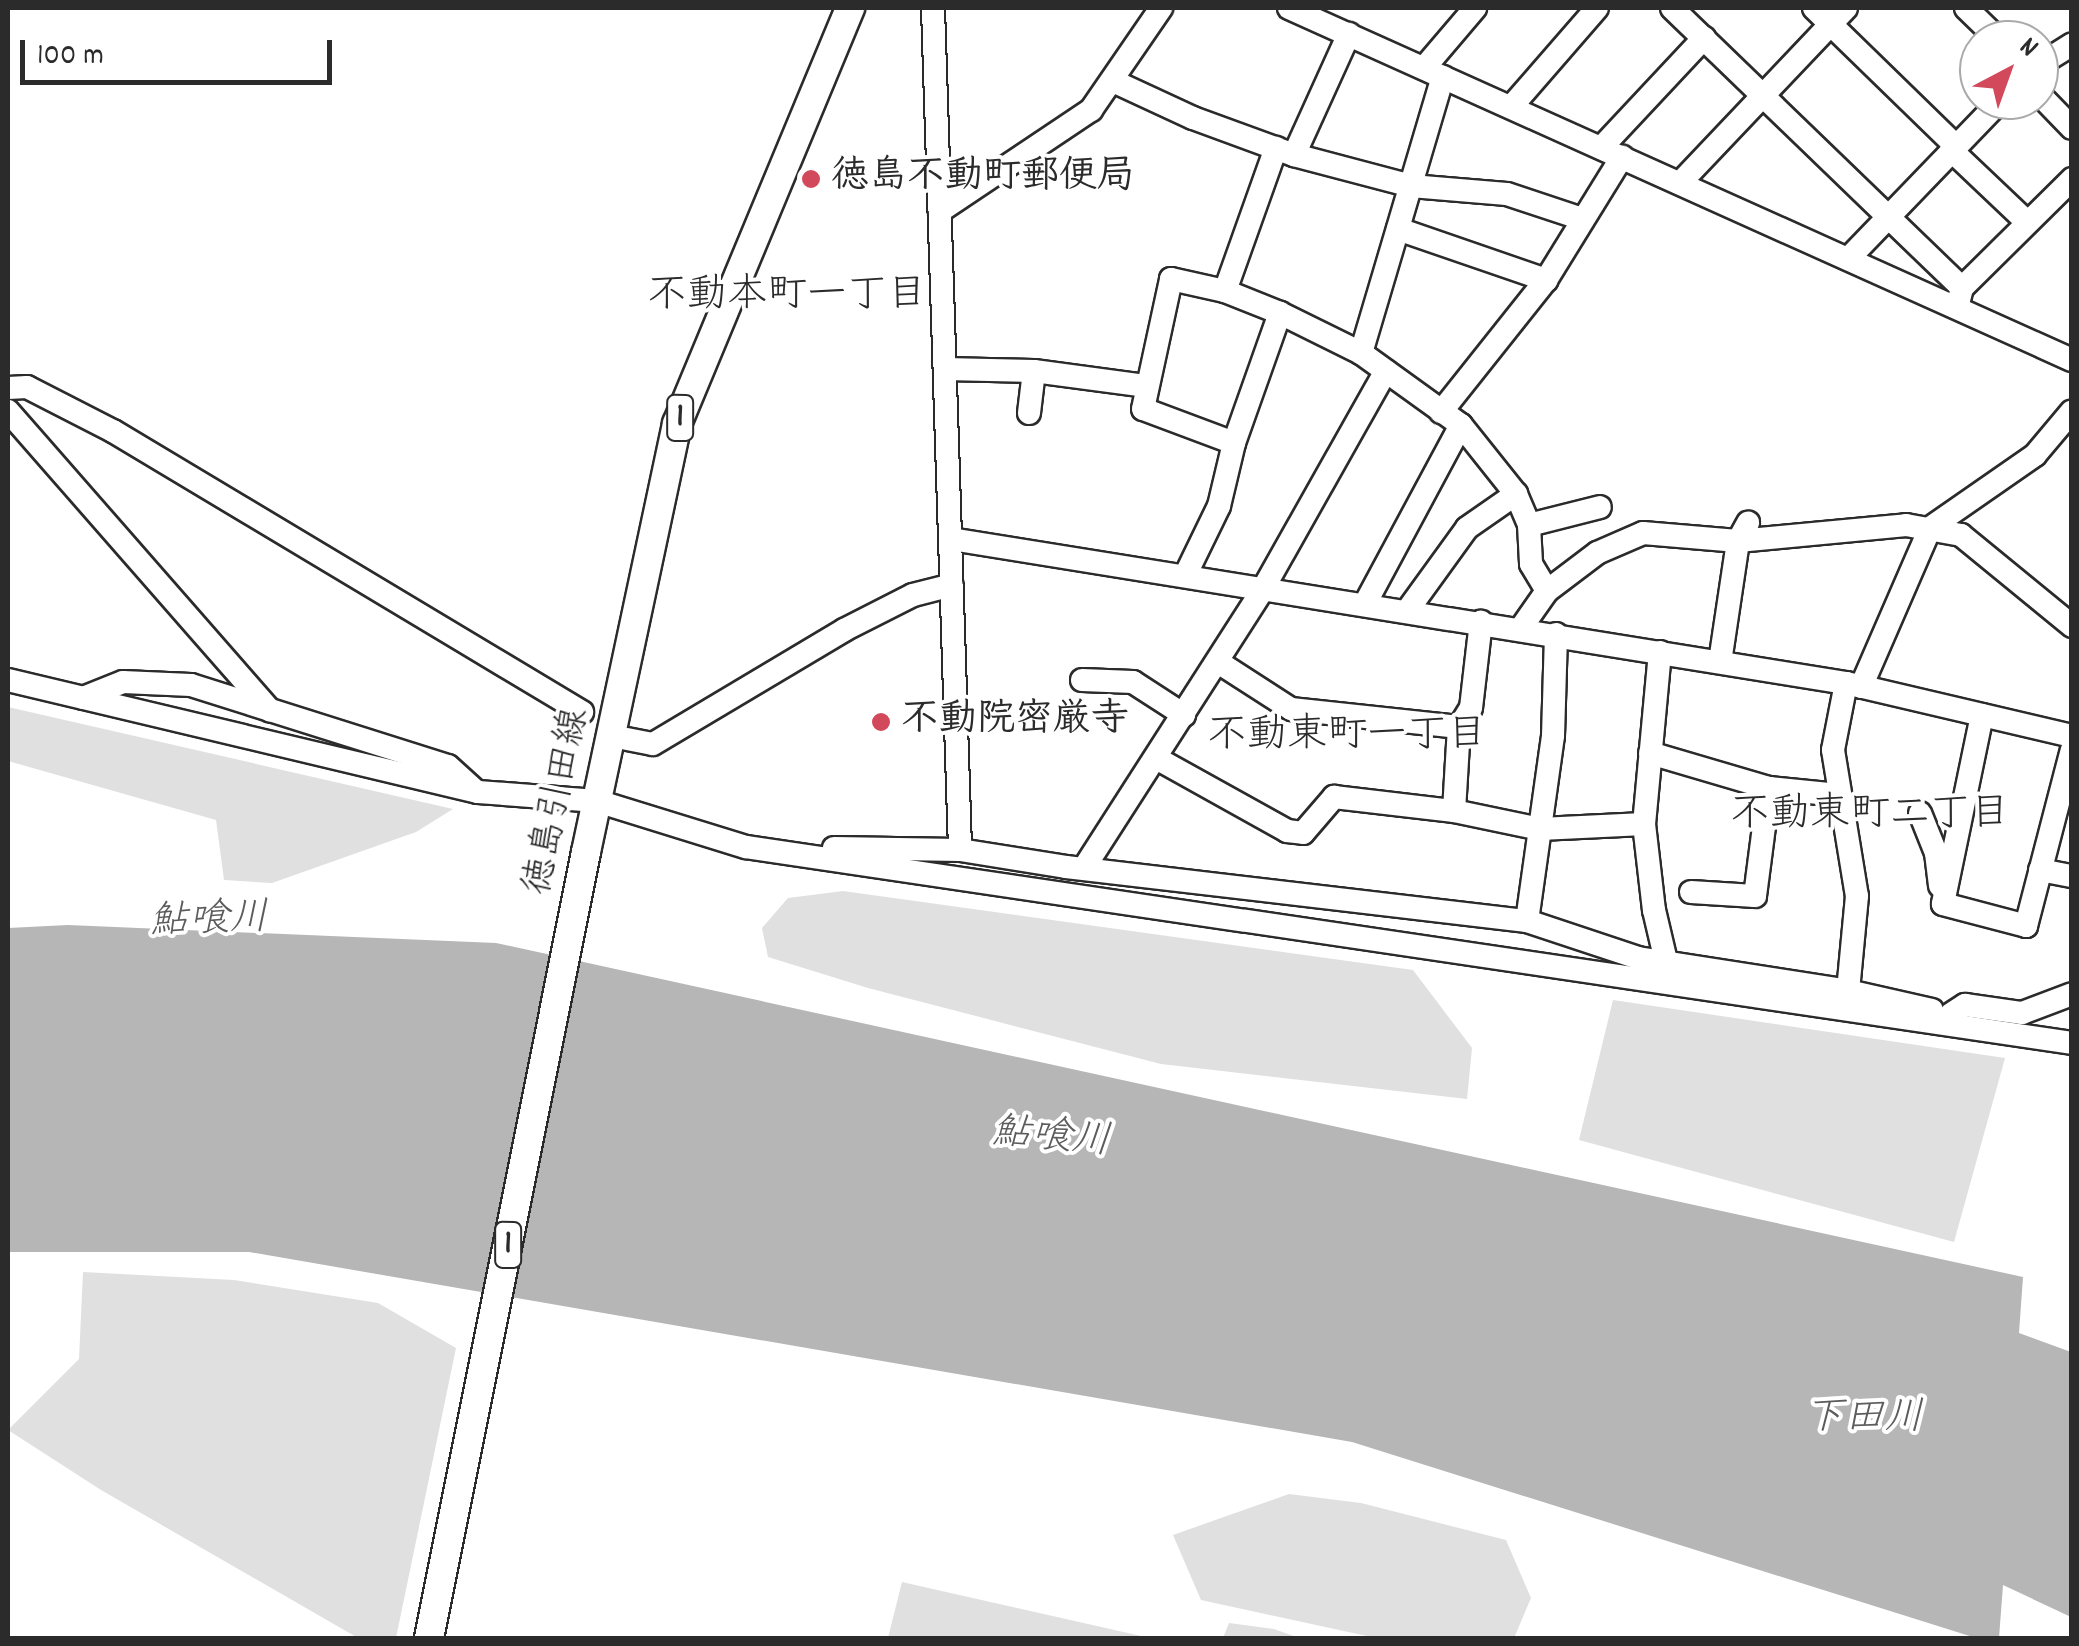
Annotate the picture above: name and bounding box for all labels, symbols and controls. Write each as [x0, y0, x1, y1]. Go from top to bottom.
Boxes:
scale bar [25, 20, 338, 82]
north arrow [1959, 20, 2059, 120]
text: N [2009, 29, 2046, 69]
text: 100 m [37, 36, 104, 79]
place label: 徳島不動町郵便局 [831, 156, 1135, 202]
marker: 徳島不動町郵便局 [800, 168, 822, 190]
district label: 不動本町一丁目 [647, 274, 927, 322]
road number: 1 [665, 388, 695, 448]
place label: 不動院密厳寺 [901, 699, 1129, 745]
street label: 徳島引田線 [517, 704, 601, 900]
marker: 不動院密厳寺 [870, 711, 892, 733]
district label: 不動東町一丁目 [1207, 714, 1487, 762]
district label: 不動東町二丁目 [1730, 793, 2010, 841]
water label: 鮎喰川 [148, 897, 270, 949]
water label: 鮎喰川 [989, 1111, 1113, 1169]
road number: 1 [493, 1215, 523, 1275]
water label: 下田川 [1804, 1397, 1924, 1445]

